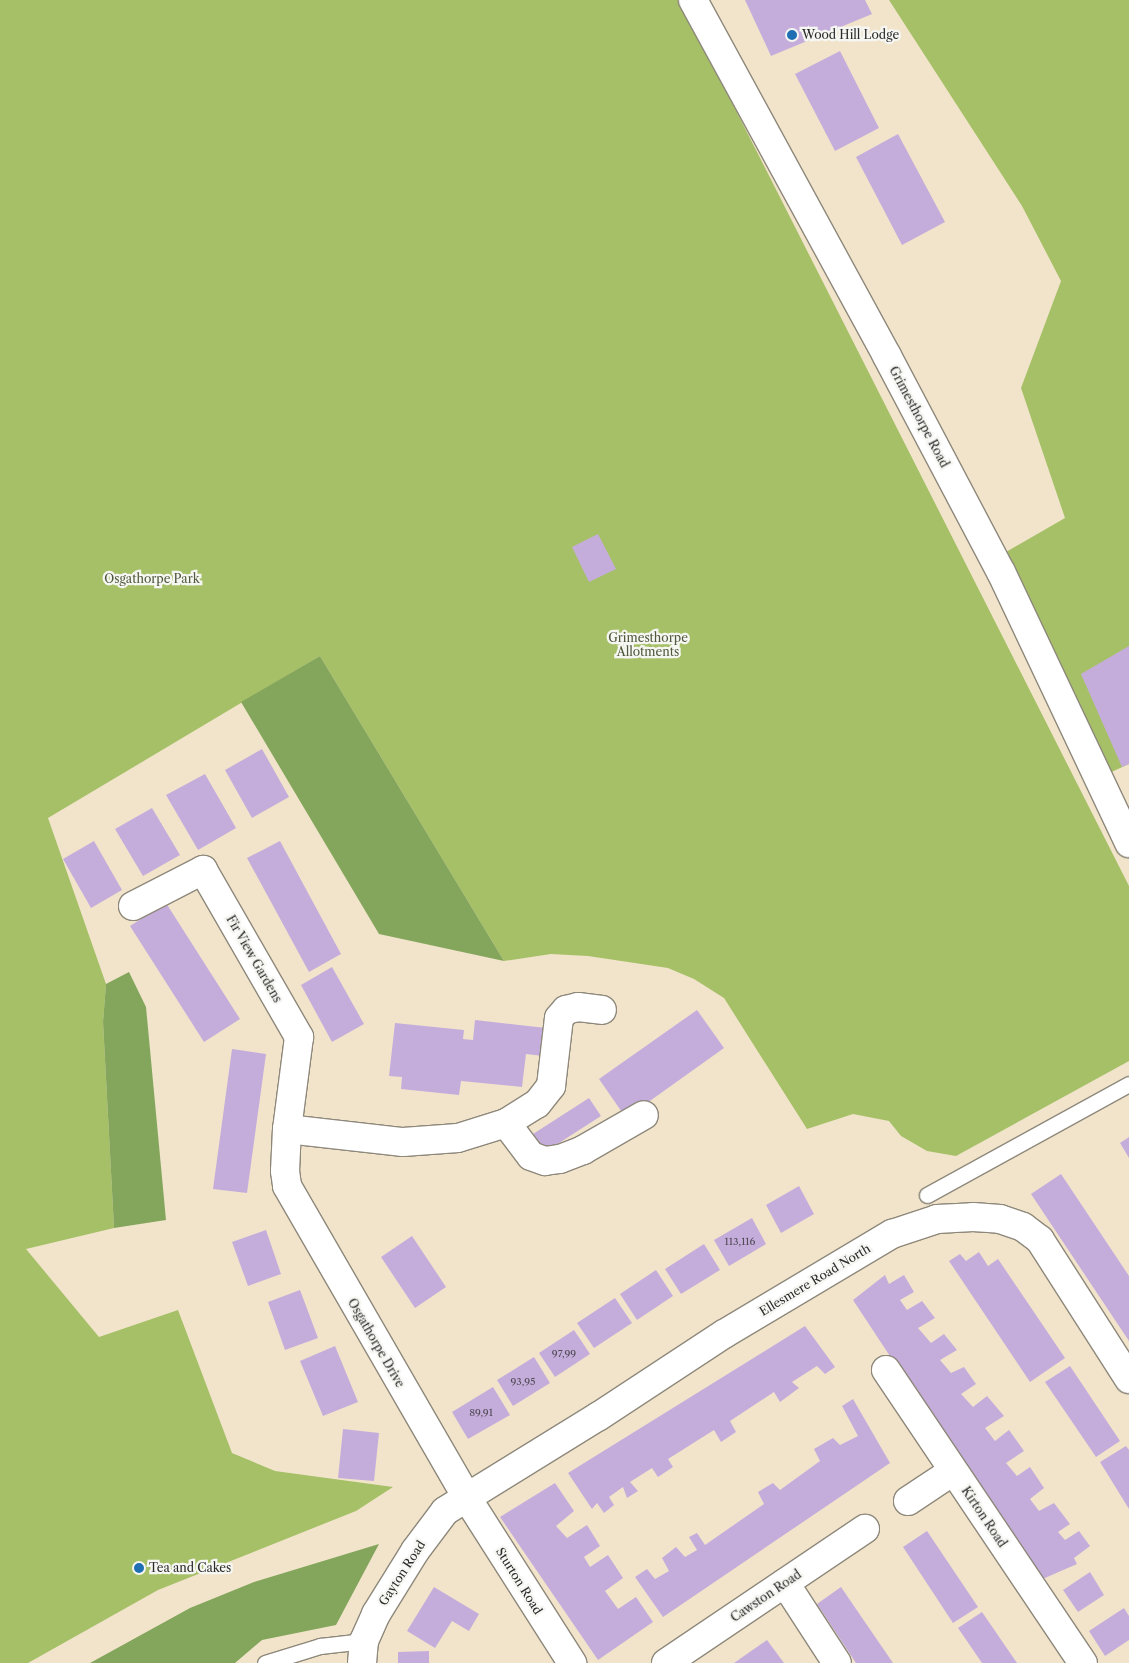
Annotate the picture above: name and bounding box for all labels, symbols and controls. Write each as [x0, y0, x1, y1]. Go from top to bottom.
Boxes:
place label: Wood Hill Lodge [802, 28, 899, 42]
marker: Wood Hill Lodge [786, 29, 798, 41]
street label: Grimesthorpe Road [886, 364, 952, 470]
park label: Osgathorpe Park [104, 572, 200, 586]
park label: Grimesthorpe Allotments [608, 631, 688, 659]
street label: Fir View Gardens [223, 912, 285, 1006]
house number: 113,116 [725, 1236, 755, 1248]
street label: Ellesmere Road North [757, 1241, 873, 1319]
street label: Osgathorpe Drive [345, 1296, 407, 1390]
house number: 97,99 [552, 1348, 576, 1360]
house number: 93,95 [511, 1376, 535, 1388]
house number: 89,91 [469, 1407, 493, 1419]
street label: Kirton Road [958, 1484, 1010, 1550]
street label: Gayton Road [376, 1538, 428, 1608]
street label: Sturton Road [493, 1545, 545, 1617]
place label: Tea and Cakes [149, 1561, 231, 1575]
marker: Tea and Cakes [133, 1562, 145, 1574]
street label: Cawston Road [728, 1567, 804, 1625]

